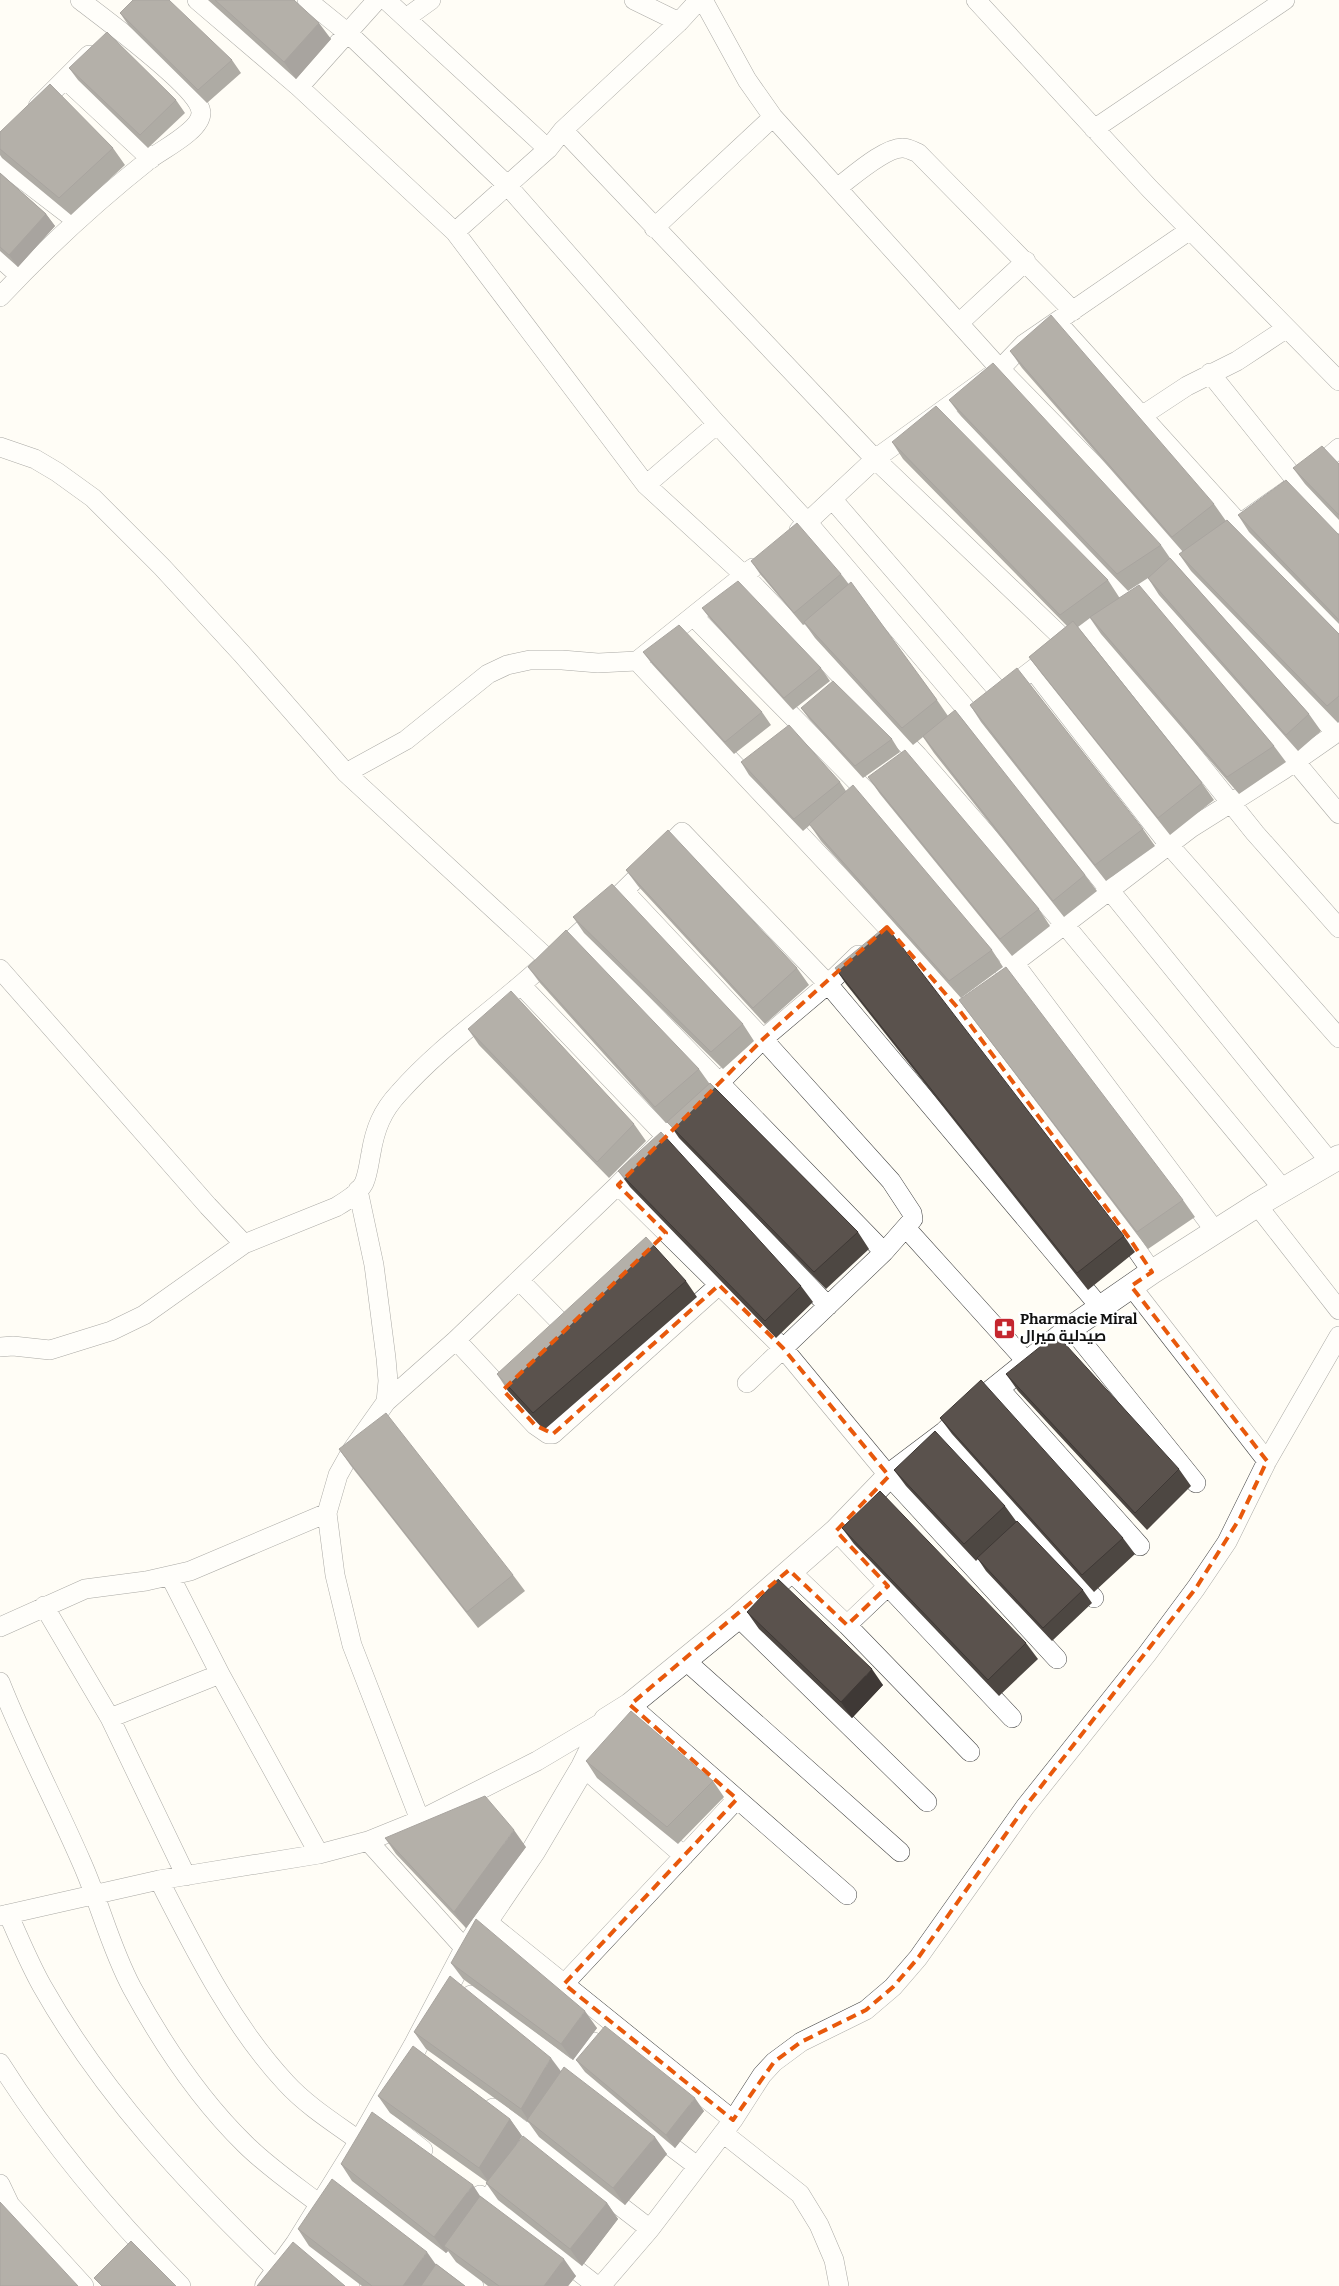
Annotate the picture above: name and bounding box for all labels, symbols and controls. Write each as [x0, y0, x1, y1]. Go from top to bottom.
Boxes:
place label: Pharmacie Miral صيدلية ميرال [1020, 1310, 1138, 1345]
pharmacy icon: Pharmacie Miral صيدلية ميرال [992, 1316, 1016, 1340]

